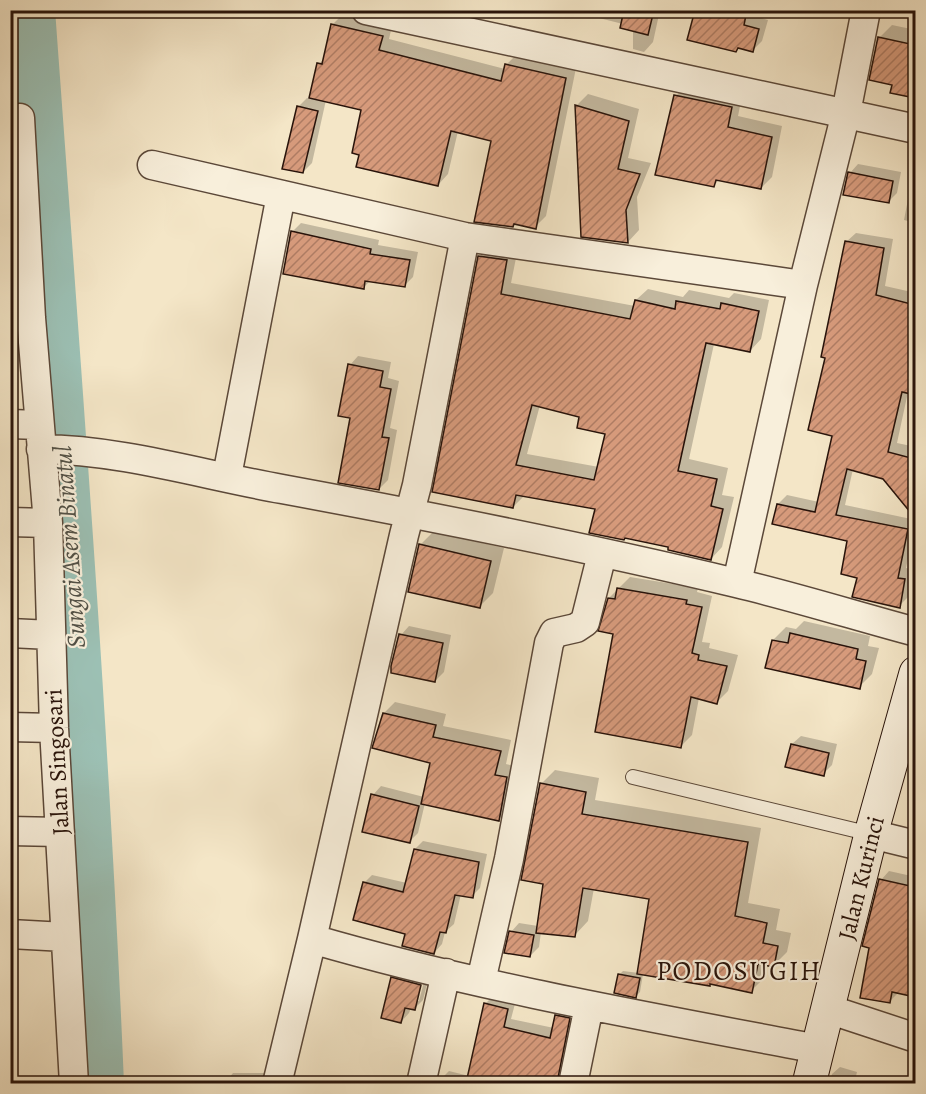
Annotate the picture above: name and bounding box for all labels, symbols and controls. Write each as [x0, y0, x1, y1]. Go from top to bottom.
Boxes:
water label: Sungai Asem Binatul [45, 444, 94, 649]
street label: Jalan Singosari [37, 688, 77, 836]
street label: Jalan Kurinci [830, 813, 892, 943]
district label: PODOSUGIH [656, 953, 822, 989]

